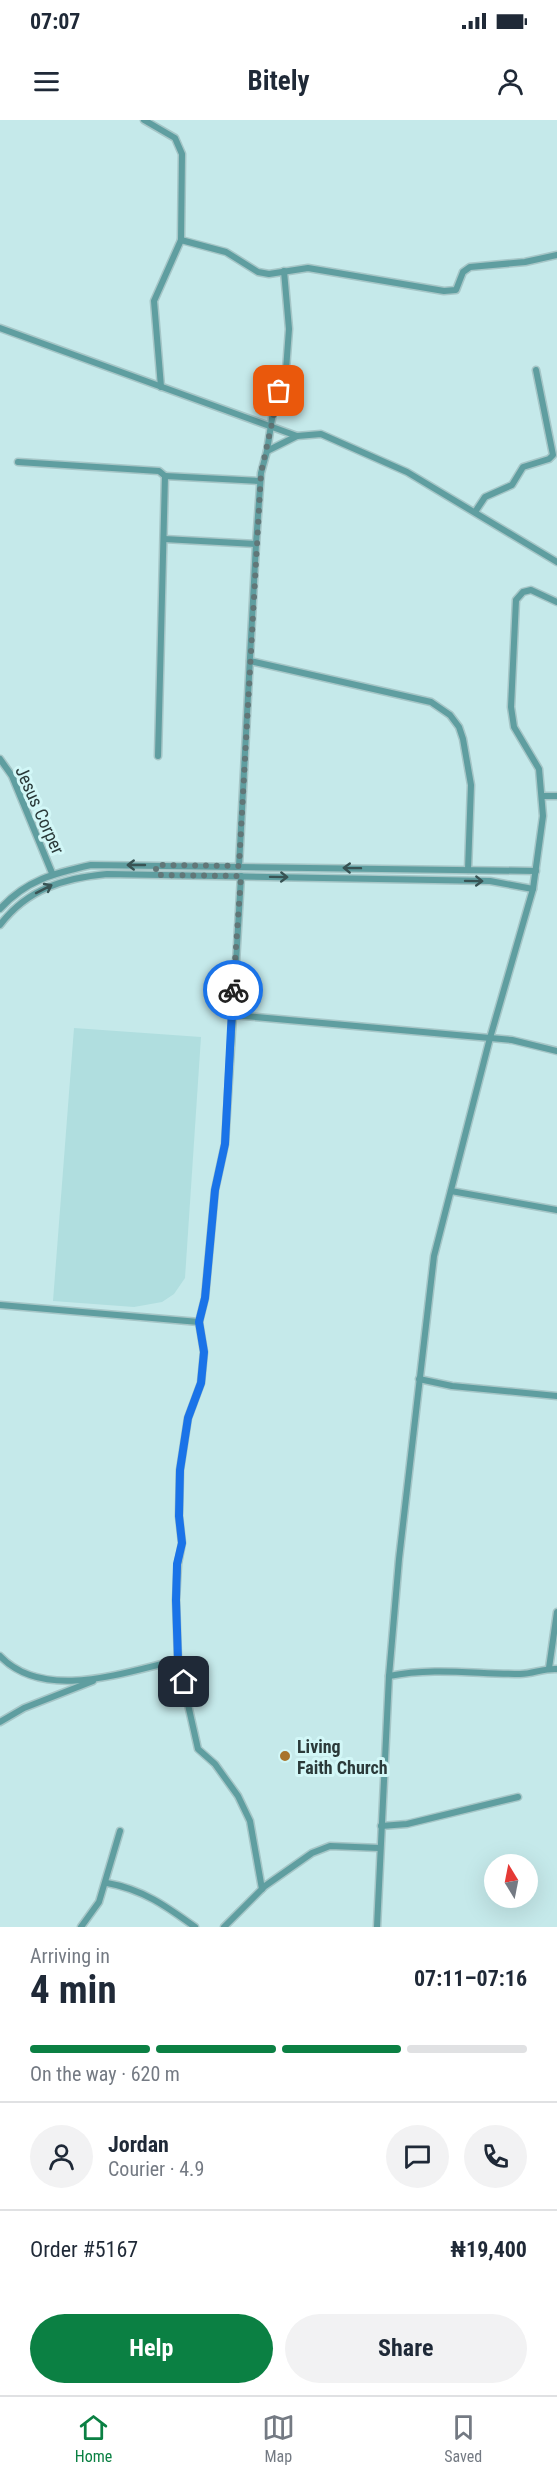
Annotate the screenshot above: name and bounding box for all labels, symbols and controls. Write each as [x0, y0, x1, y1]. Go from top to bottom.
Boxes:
text: 07:07 [30, 9, 81, 34]
icon: menu [30, 65, 63, 98]
text: Bitely [248, 65, 309, 97]
icon: person [494, 65, 527, 98]
pin [253, 365, 304, 416]
icon: bag [262, 374, 295, 407]
street label: Jesus Corper [11, 763, 69, 858]
one-way arrow [126, 859, 146, 871]
one-way arrow [342, 862, 362, 874]
one-way arrow [269, 871, 289, 883]
one-way arrow [464, 875, 484, 887]
one-way arrow [35, 882, 53, 894]
courier [203, 960, 263, 1020]
icon: bike [217, 974, 250, 1007]
pin [158, 1656, 209, 1707]
icon: home [167, 1665, 200, 1698]
place label: Living Faith Church [297, 1736, 388, 1778]
marker: Living Faith Church [278, 1749, 292, 1763]
north arrow [484, 1854, 538, 1908]
map controls [484, 1854, 538, 1908]
text: Arriving in [30, 1944, 110, 1968]
text: 07:11–07:16 [414, 1966, 527, 1991]
text: 4 min [30, 1967, 117, 2013]
text: On the way · 620 m [30, 2062, 180, 2086]
button: person [30, 2125, 93, 2188]
button: chat [386, 2125, 449, 2188]
button: phone [464, 2125, 527, 2188]
text: Jordan [108, 2132, 169, 2157]
text: Courier · 4.9 [108, 2157, 204, 2181]
text: Order #5167 [30, 2237, 138, 2262]
text: ₦19,400 [450, 2237, 527, 2262]
button: Help [30, 2314, 273, 2383]
button: Share [285, 2314, 527, 2383]
tab: Home [75, 2411, 112, 2466]
tab: Map [262, 2411, 295, 2466]
tab: Saved [444, 2411, 482, 2466]

